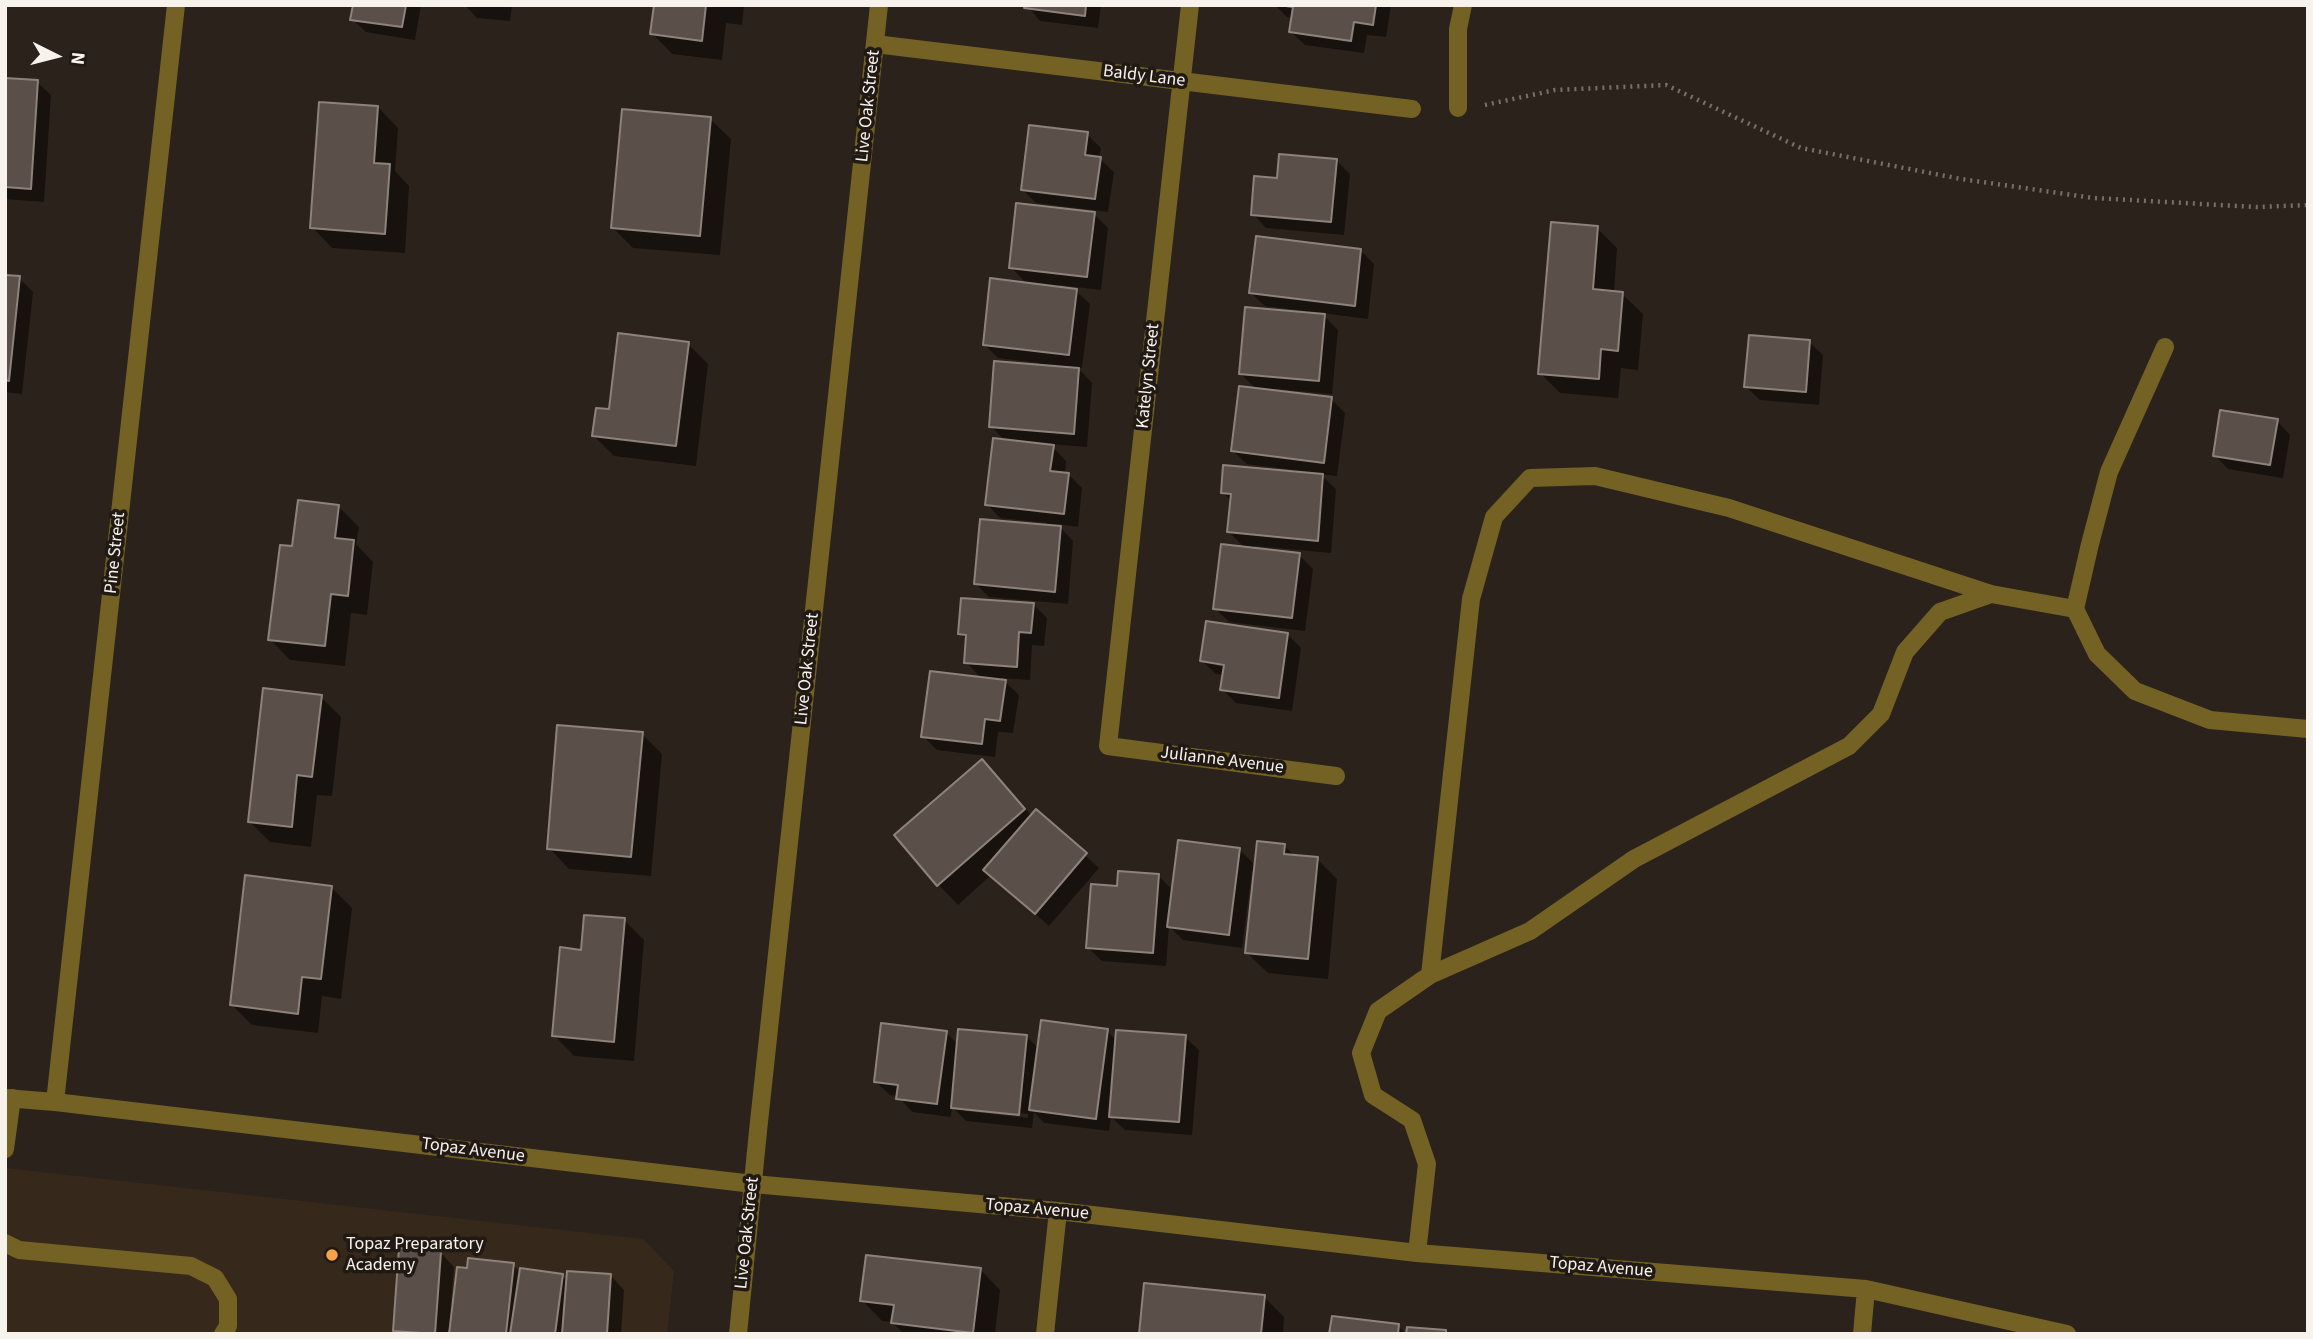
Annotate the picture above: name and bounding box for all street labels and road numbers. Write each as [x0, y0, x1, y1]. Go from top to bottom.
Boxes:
street label: Live Oak Street [852, 49, 886, 163]
street label: Baldy Lane [1102, 61, 1186, 93]
street label: Katelyn Street [1133, 322, 1165, 430]
street label: Pine Street [101, 511, 131, 595]
street label: Live Oak Street [791, 612, 825, 726]
street label: Julianne Avenue [1159, 743, 1285, 779]
street label: Topaz Avenue [420, 1134, 526, 1168]
street label: Live Oak Street [731, 1176, 765, 1290]
street label: Topaz Avenue [984, 1195, 1090, 1225]
street label: Topaz Avenue [1548, 1253, 1654, 1283]

